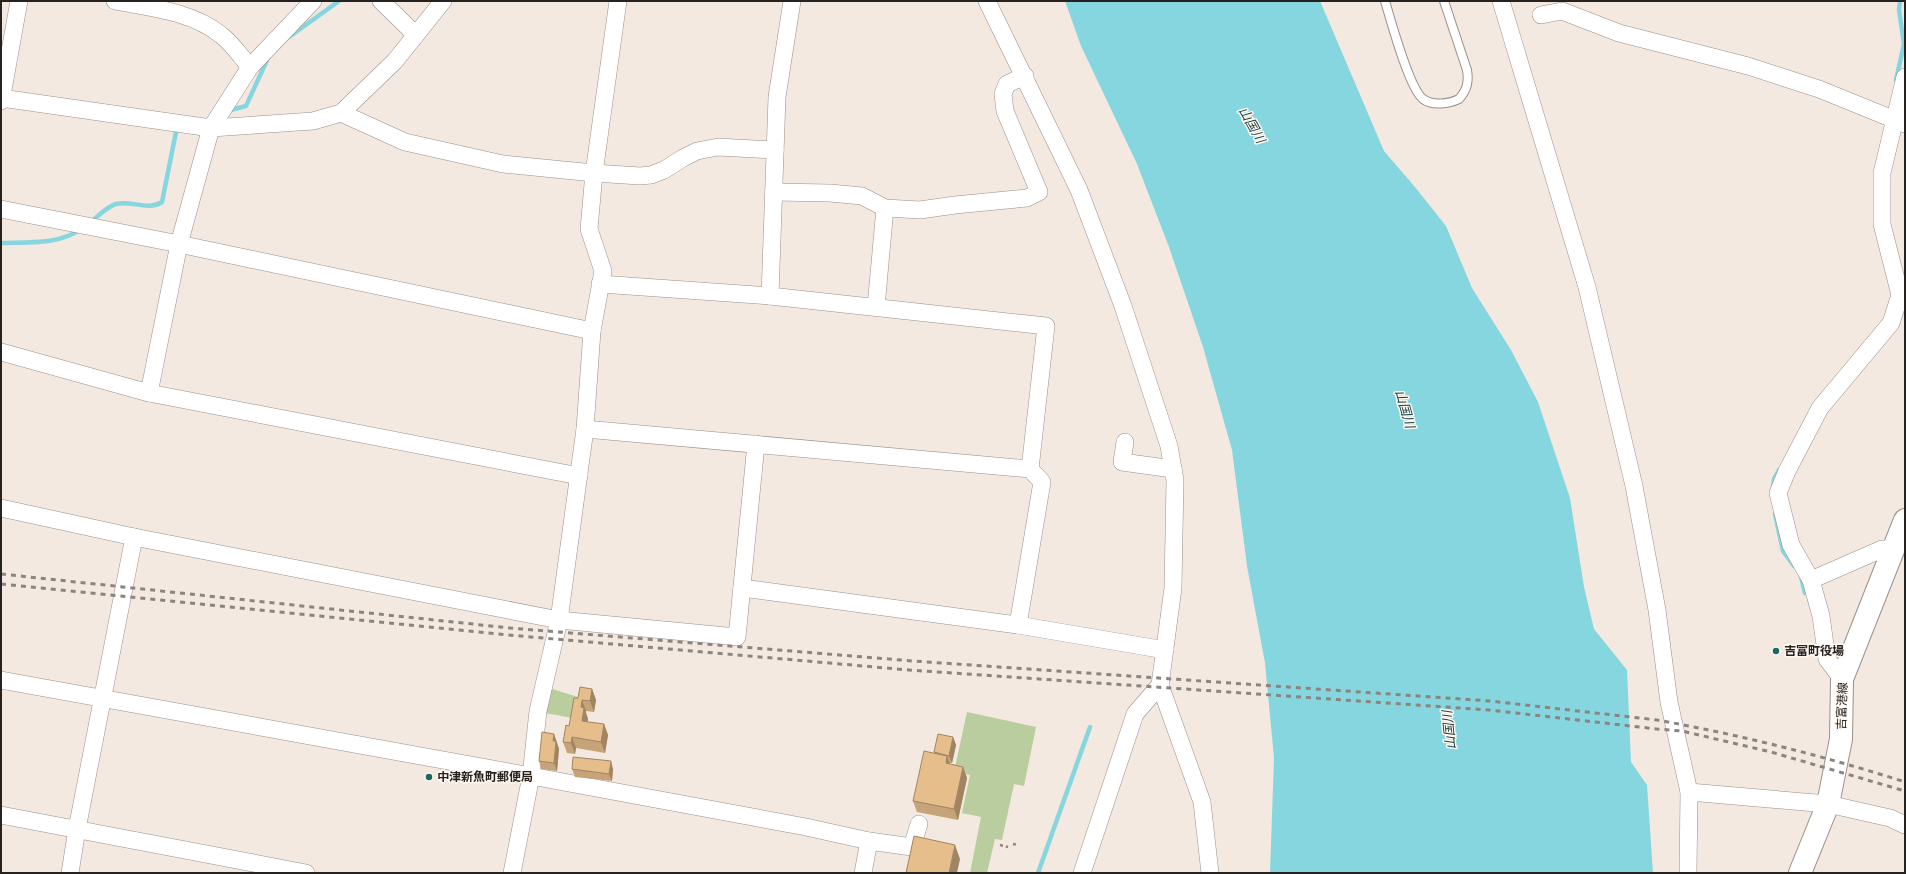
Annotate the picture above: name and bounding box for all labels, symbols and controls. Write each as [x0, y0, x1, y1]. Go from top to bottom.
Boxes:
water label: 山国川 [1236, 104, 1269, 147]
water label: 山国川 [1392, 388, 1418, 432]
place label: 吉富町役場 [1784, 644, 1844, 658]
marker: 吉富町役場 [1771, 646, 1781, 656]
street label: 吉富港線 [1834, 682, 1850, 730]
water label: 山国川 [1439, 708, 1458, 750]
place label: 中津新魚町郵便局 [437, 770, 533, 784]
marker: 中津新魚町郵便局 [424, 772, 434, 782]

